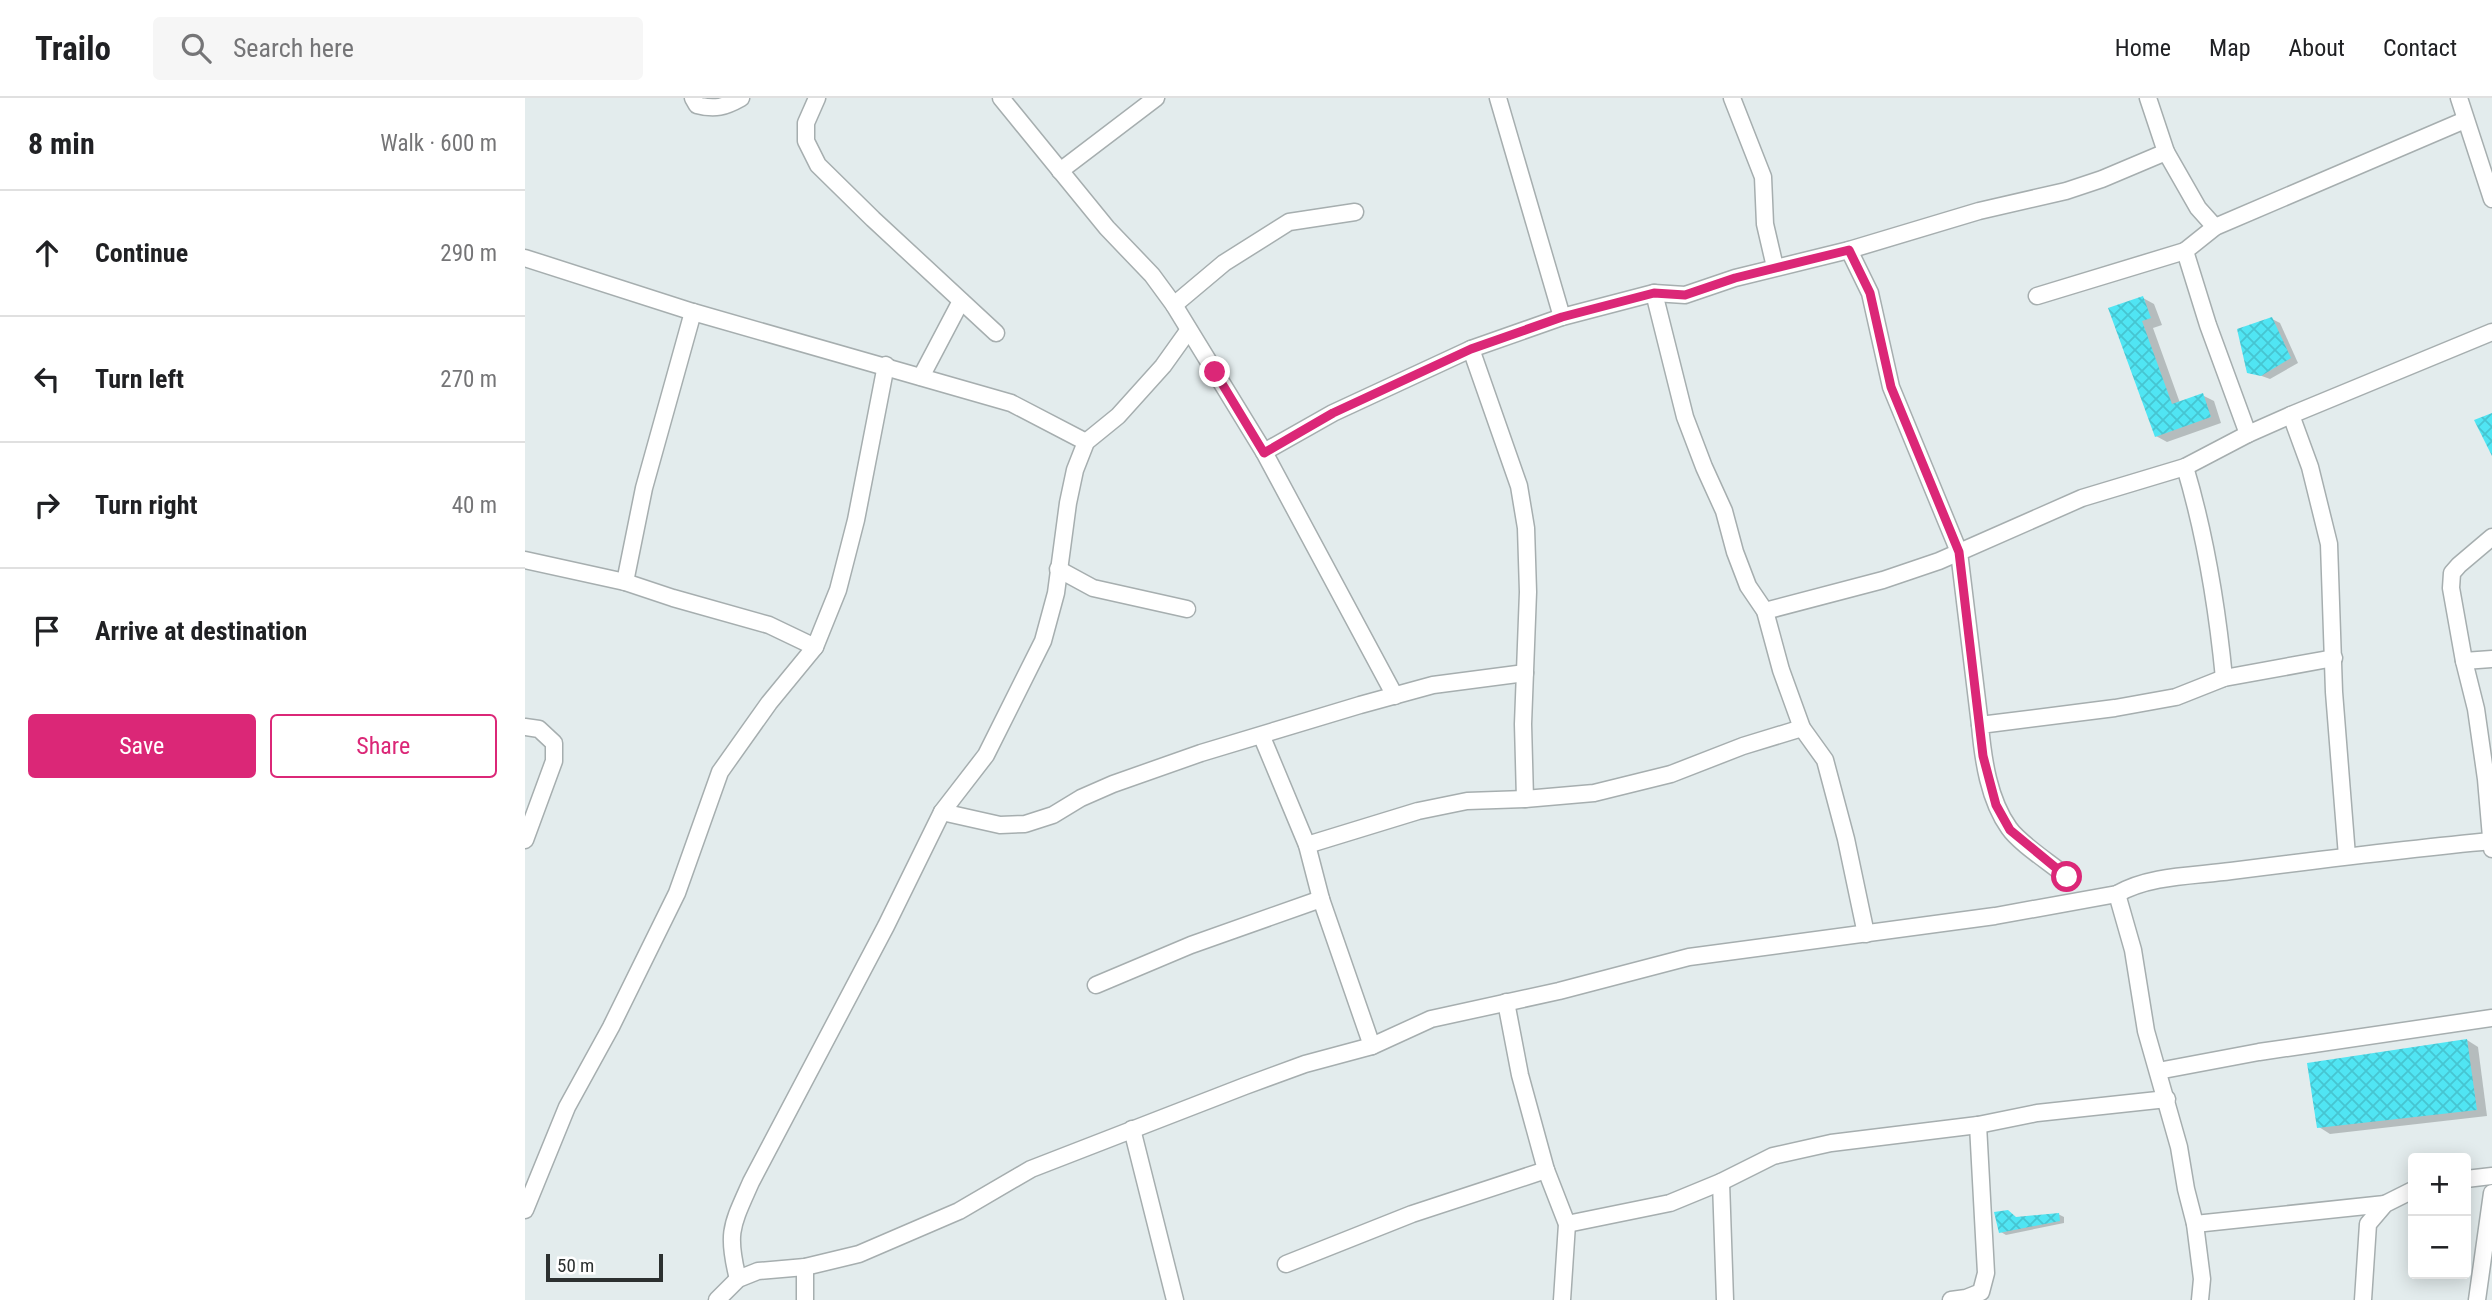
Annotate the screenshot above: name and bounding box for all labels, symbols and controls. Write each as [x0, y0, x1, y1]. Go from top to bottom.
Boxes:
search box [153, 17, 643, 80]
text: Trailo [35, 29, 111, 68]
icon: search [177, 29, 215, 67]
text: Search here [233, 33, 354, 63]
text: Home [2115, 34, 2171, 62]
text: Map [2209, 34, 2251, 62]
text: About [2289, 34, 2345, 62]
text: Contact [2383, 34, 2457, 62]
text: 8 min [28, 126, 95, 161]
text: Walk · 600 m [380, 130, 497, 157]
icon: ahead [28, 234, 66, 272]
text: Continue [95, 238, 188, 268]
text: 290 m [440, 240, 497, 267]
route end [1199, 356, 1230, 387]
icon: left [28, 360, 66, 398]
text: Turn left [95, 364, 184, 394]
text: 270 m [440, 366, 497, 393]
icon: right [28, 486, 66, 524]
text: Turn right [95, 490, 197, 520]
text: 40 m [452, 492, 497, 519]
icon: arrive [28, 612, 66, 650]
text: Arrive at destination [95, 616, 307, 646]
button: Save [28, 714, 256, 778]
button: Share [270, 714, 497, 778]
route start [2051, 861, 2082, 892]
map controls [2408, 1153, 2471, 1279]
button: + [2408, 1153, 2471, 1216]
button: − [2408, 1216, 2471, 1279]
scale bar [546, 1251, 663, 1283]
text: 50 m [557, 1254, 594, 1277]

